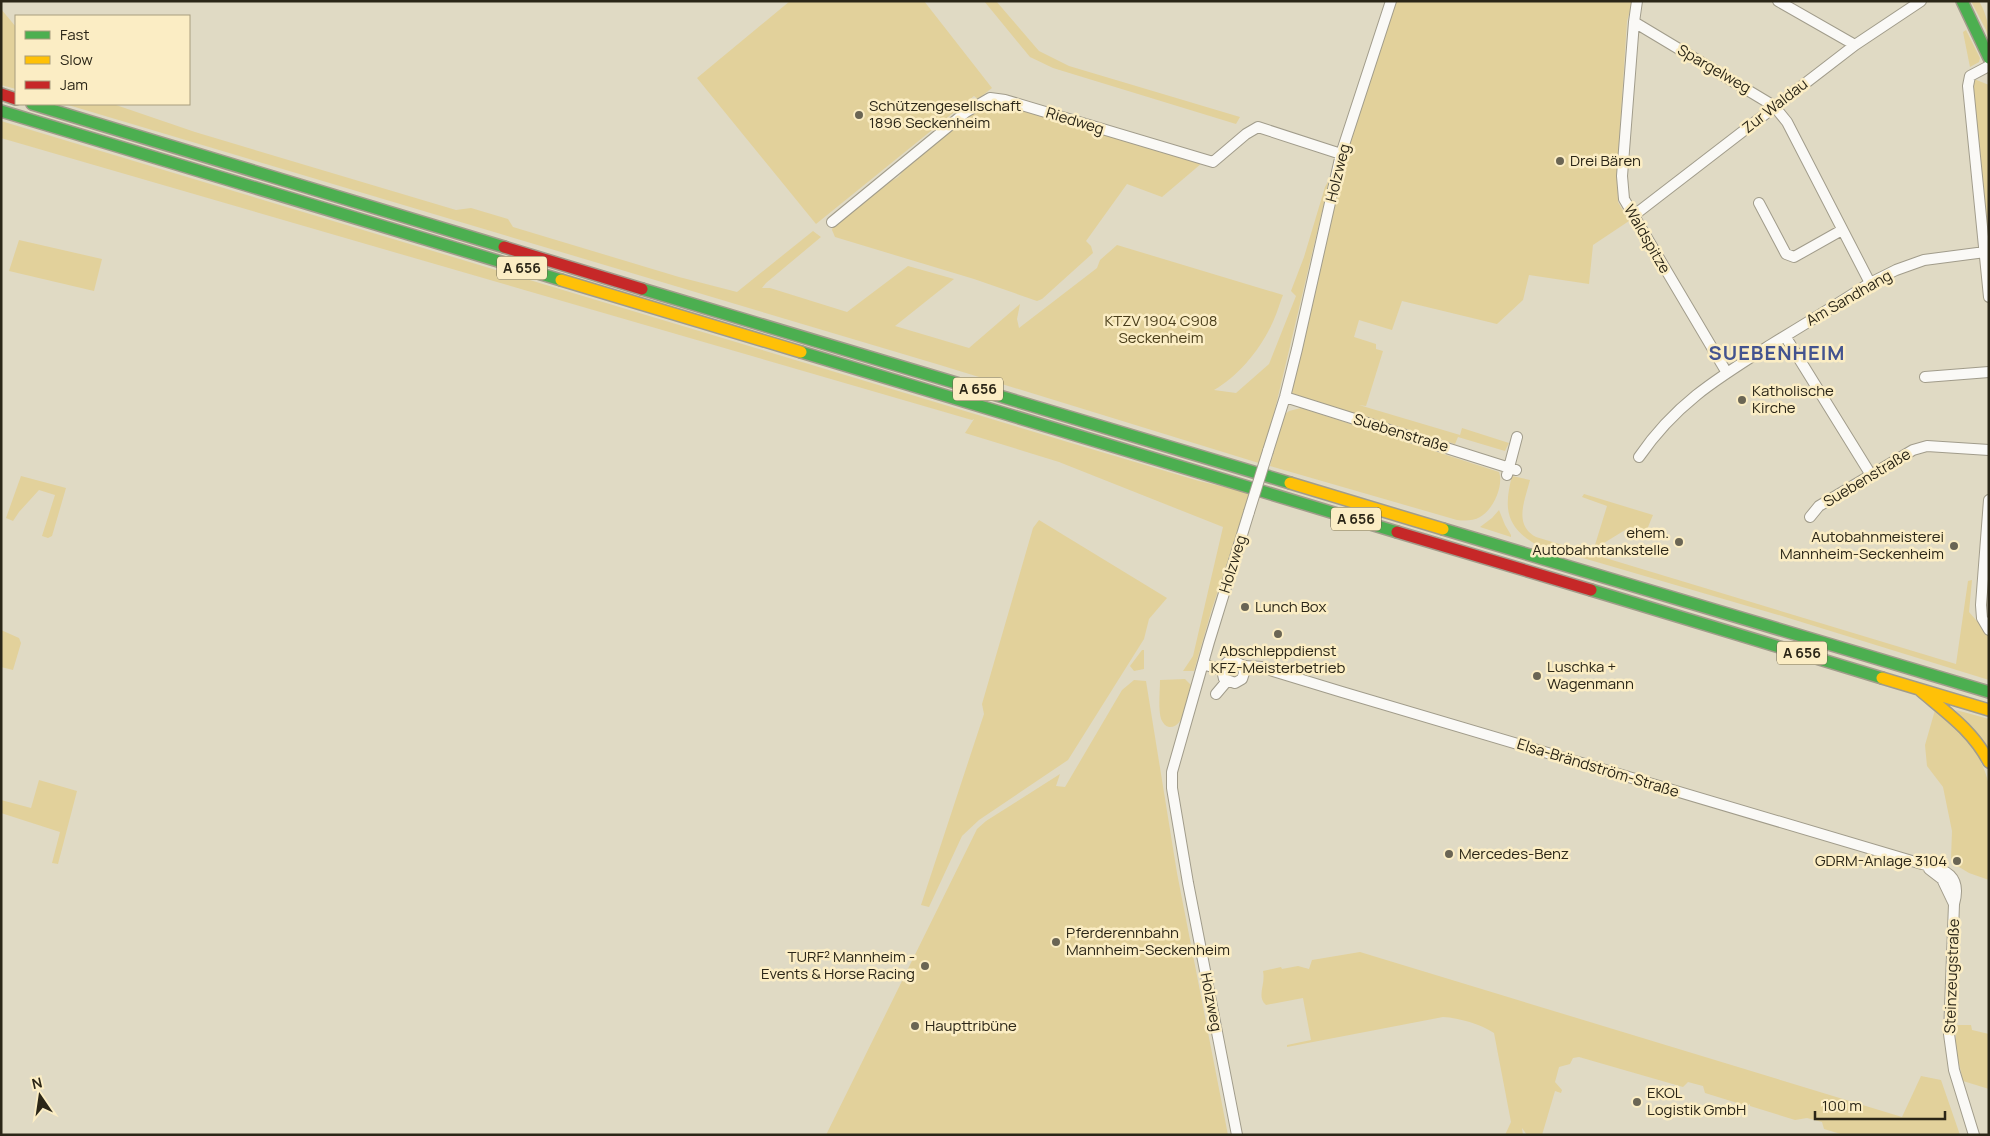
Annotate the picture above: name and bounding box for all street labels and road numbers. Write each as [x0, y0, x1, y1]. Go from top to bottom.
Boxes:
street label: Spargelweg [1674, 39, 1755, 98]
street label: Zur Waldau [1738, 73, 1812, 138]
street label: Riedweg [1044, 102, 1107, 139]
street label: Holzweg [1320, 141, 1355, 204]
street label: Waldspitze [1619, 200, 1676, 277]
road number: A 656 [497, 256, 547, 280]
street label: Am Sandhang [1802, 265, 1895, 331]
road number: A 656 [953, 378, 1003, 400]
street label: Suebenstraße [1351, 408, 1451, 457]
street label: Suebenstraße [1819, 443, 1914, 512]
road number: A 656 [1331, 508, 1381, 530]
street label: Holzweg [1214, 532, 1251, 595]
road number: A 656 [1777, 641, 1827, 664]
street label: Elsa-Brändström-Straße [1515, 733, 1682, 802]
street label: Steinzeugstraße [1939, 918, 1964, 1034]
street label: Holzweg [1196, 971, 1227, 1033]

